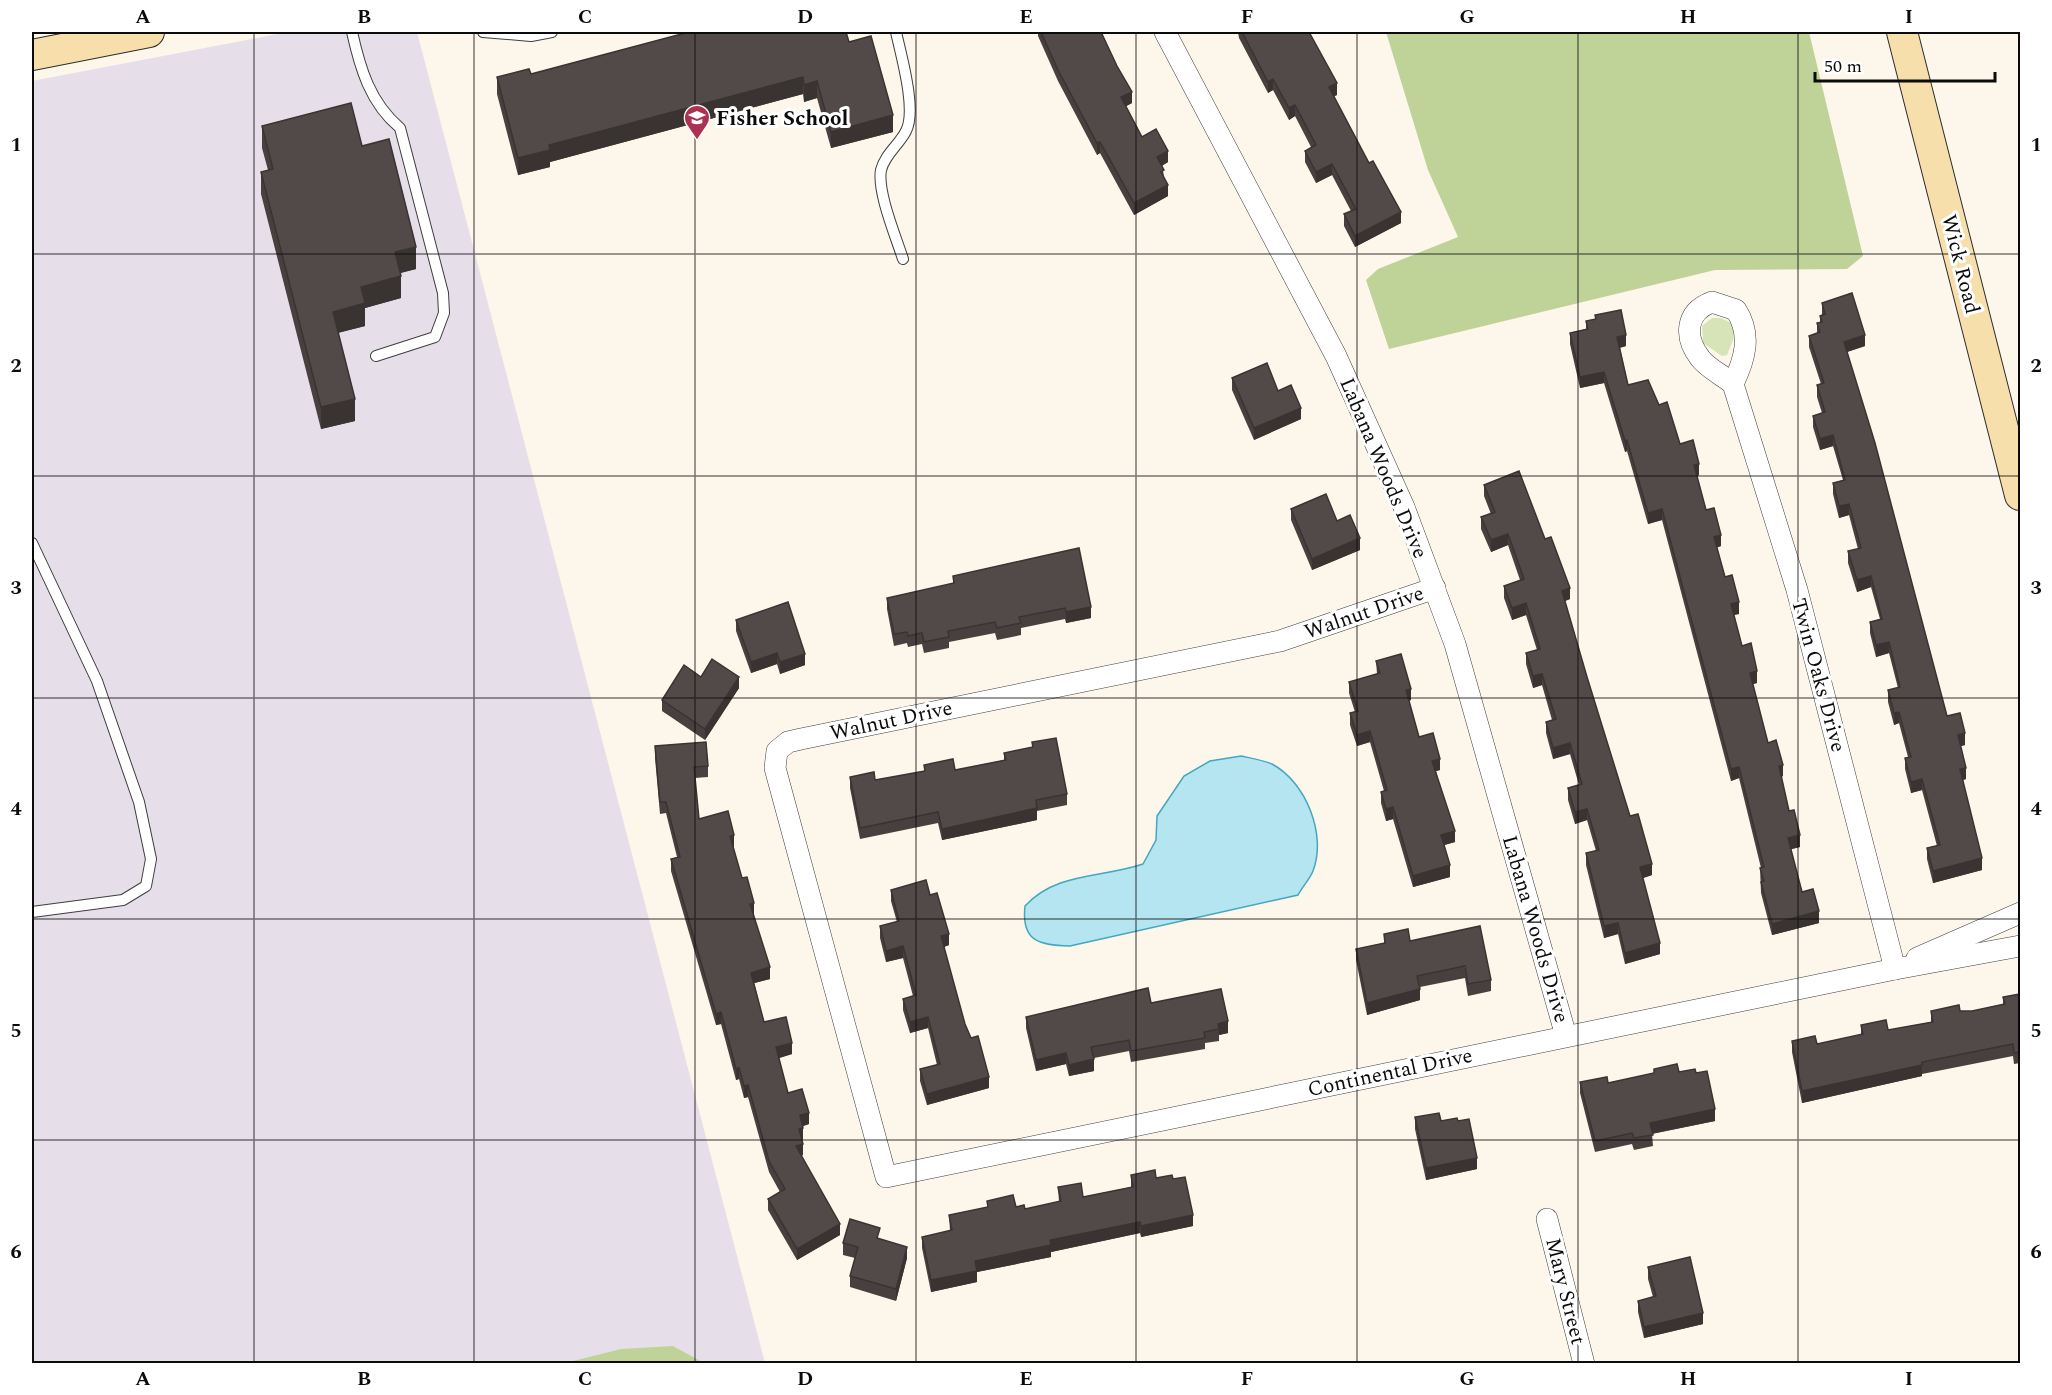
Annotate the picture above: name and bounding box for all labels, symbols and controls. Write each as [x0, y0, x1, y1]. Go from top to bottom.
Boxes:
text: A [135, 2, 151, 32]
text: B [357, 2, 371, 32]
text: C [578, 2, 592, 32]
text: D [797, 2, 813, 32]
text: E [1019, 2, 1033, 32]
text: F [1241, 2, 1253, 32]
text: G [1459, 2, 1475, 32]
text: H [1680, 2, 1696, 32]
text: I [1905, 2, 1913, 32]
scale bar [1815, 45, 1995, 83]
text: 50 m [1824, 53, 1862, 80]
school or university icon: Fisher School [682, 103, 712, 141]
place label: Fisher School [716, 103, 848, 135]
text: 1 [10, 130, 22, 160]
text: 1 [2030, 130, 2042, 160]
street label: Wick Road [1932, 211, 1988, 317]
text: 2 [10, 351, 22, 381]
text: 2 [2030, 351, 2042, 381]
street label: Labana Woods Drive [1330, 373, 1436, 564]
text: 3 [10, 573, 22, 603]
text: 3 [2030, 573, 2042, 603]
street label: Walnut Drive [1300, 578, 1428, 648]
street label: Twin Oaks Drive [1782, 595, 1854, 756]
street label: Walnut Drive [827, 692, 955, 750]
text: 4 [10, 794, 22, 824]
text: 4 [2030, 794, 2042, 824]
street label: Labana Woods Drive [1493, 832, 1577, 1027]
text: 5 [10, 1016, 22, 1046]
text: 5 [2030, 1016, 2042, 1046]
street label: Continental Drive [1305, 1040, 1476, 1106]
street label: Mary Street [1536, 1234, 1594, 1348]
text: 6 [10, 1237, 22, 1267]
text: 6 [2030, 1237, 2042, 1267]
text: A [135, 1364, 151, 1394]
text: B [357, 1364, 371, 1394]
text: C [578, 1364, 592, 1394]
text: D [797, 1364, 813, 1394]
text: E [1019, 1364, 1033, 1394]
text: F [1241, 1364, 1253, 1394]
text: G [1459, 1364, 1475, 1394]
text: H [1680, 1364, 1696, 1394]
text: I [1905, 1364, 1913, 1394]

